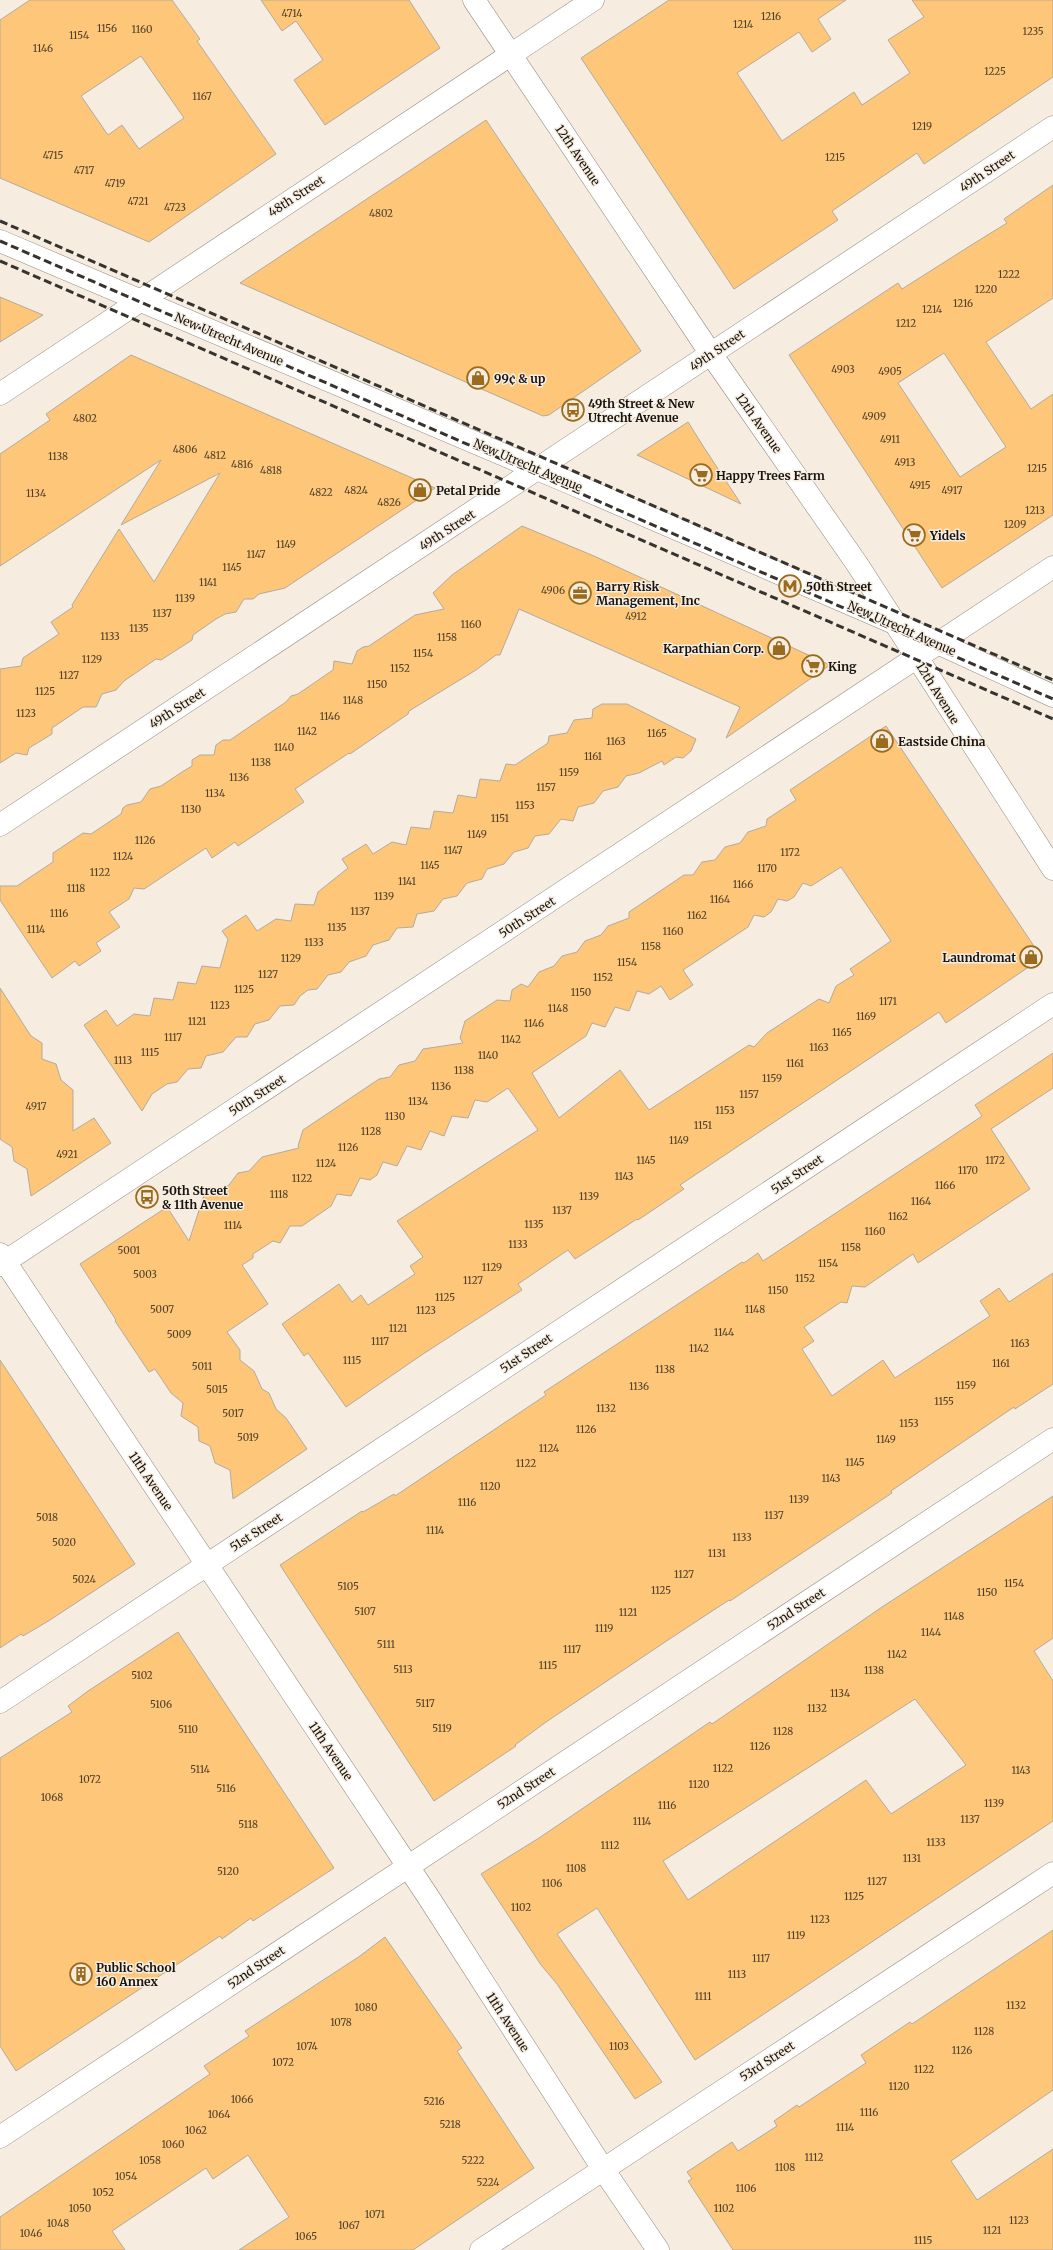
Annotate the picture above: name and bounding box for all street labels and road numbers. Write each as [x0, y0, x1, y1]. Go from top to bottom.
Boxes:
street label: 12th Avenue [552, 122, 604, 188]
street label: 49th Street [956, 147, 1018, 195]
street label: 48th Street [265, 172, 327, 220]
street label: New Utrecht Avenue [172, 309, 286, 369]
street label: 49th Street [686, 326, 748, 374]
street label: 12th Avenue [733, 390, 785, 456]
street label: New Utrecht Avenue [471, 435, 585, 495]
street label: 49th Street [416, 506, 478, 554]
street label: New Utrecht Avenue [846, 597, 958, 659]
street label: 12th Avenue [913, 659, 963, 727]
street label: 49th Street [146, 684, 208, 732]
street label: 50th Street [496, 893, 558, 941]
street label: 50th Street [226, 1071, 288, 1119]
street label: 51st Street [768, 1151, 826, 1197]
street label: 51st Street [497, 1330, 555, 1376]
street label: 11th Avenue [126, 1449, 176, 1513]
street label: 51st Street [227, 1509, 285, 1555]
street label: 52nd Street [764, 1585, 828, 1633]
street label: 11th Avenue [306, 1719, 356, 1783]
street label: 52nd Street [494, 1764, 558, 1812]
street label: 52nd Street [224, 1942, 288, 1992]
street label: 11th Avenue [483, 1990, 533, 2054]
street label: 53rd Street [737, 2038, 798, 2084]

